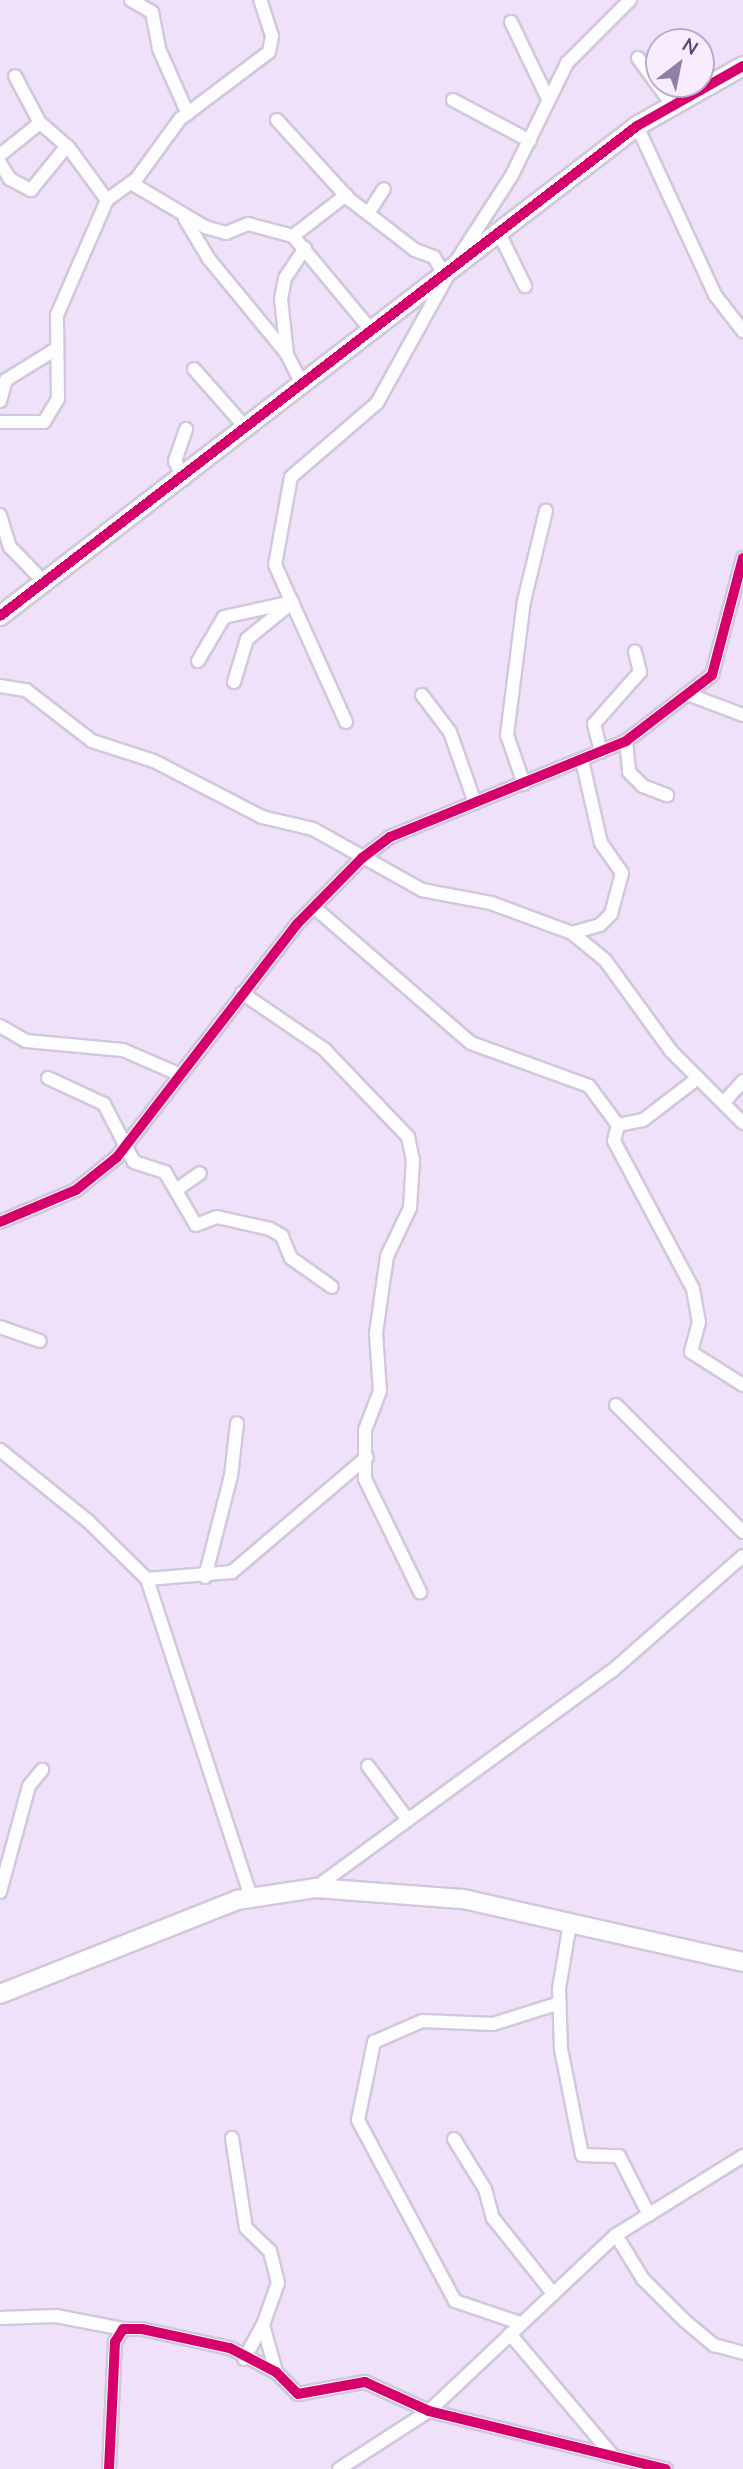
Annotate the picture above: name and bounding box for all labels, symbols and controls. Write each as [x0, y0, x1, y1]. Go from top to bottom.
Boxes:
north arrow [645, 28, 715, 98]
text: N [677, 32, 703, 62]

